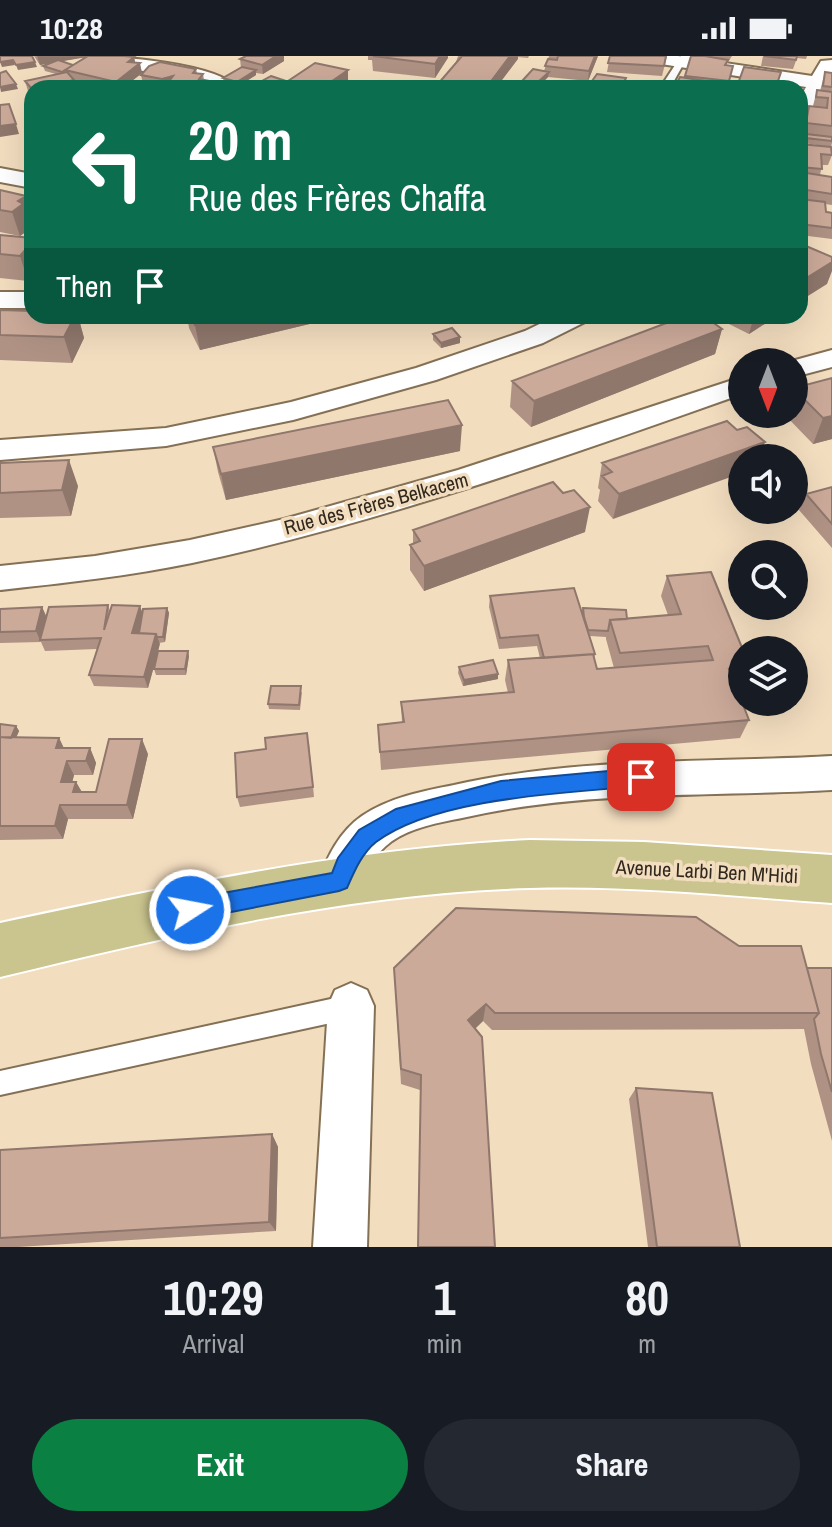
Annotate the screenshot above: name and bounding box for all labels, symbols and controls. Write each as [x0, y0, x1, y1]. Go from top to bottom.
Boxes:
text: 10:28 [40, 8, 103, 48]
text: 20 m [188, 102, 293, 177]
icon: left [56, 112, 160, 216]
text: Rue des Frères Chaffa [188, 174, 486, 222]
icon: arrive [128, 264, 172, 308]
text: Then [56, 266, 112, 306]
north arrow [728, 348, 808, 428]
map controls [728, 348, 808, 716]
button: sound [728, 444, 808, 524]
street label: Rue des Frères Belkacem [281, 465, 471, 541]
button: search [728, 540, 808, 620]
button: layers [728, 636, 808, 716]
pin [607, 743, 675, 811]
icon: arrive [619, 755, 663, 799]
street label: Avenue Larbi Ben M'Hidi [614, 853, 799, 889]
position arrow [148, 868, 232, 952]
text: 10:29 [163, 1265, 264, 1330]
text: 1 [433, 1265, 455, 1330]
text: 80 [625, 1265, 669, 1330]
text: Arrival [183, 1326, 244, 1361]
text: min [427, 1326, 462, 1361]
text: m [638, 1326, 656, 1361]
button: Exit [32, 1419, 408, 1511]
button: Share [424, 1419, 800, 1511]

